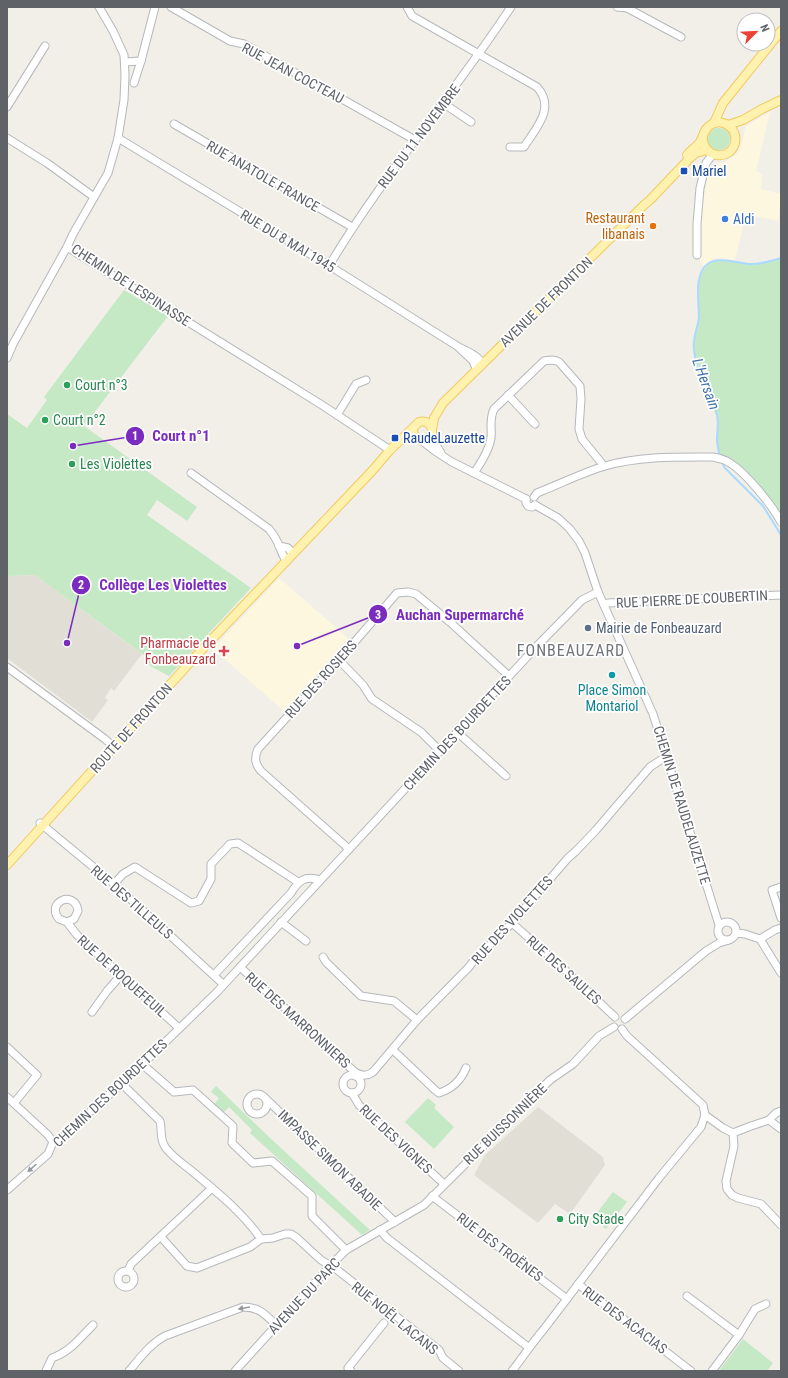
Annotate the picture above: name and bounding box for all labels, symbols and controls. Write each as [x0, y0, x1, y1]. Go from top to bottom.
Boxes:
north arrow [736, 12, 776, 52]
text: N [757, 22, 772, 34]
street label: RUE JEAN COCTEAU [239, 39, 347, 107]
street label: RUE DU 11 NOVEMBRE [375, 81, 463, 191]
street label: RUE ANATOLE FRANCE [204, 137, 322, 215]
place label: Mariel [692, 163, 727, 179]
marker: Mariel [679, 166, 689, 176]
street label: RUE DU 8 MAI 1945 [238, 206, 338, 276]
place label: Restaurant libanais [585, 210, 645, 242]
place label: Aldi [733, 211, 754, 227]
marker: Aldi [720, 214, 730, 224]
marker: Restaurant libanais [648, 221, 658, 231]
street label: CHEMIN DE LESPINASSE [69, 241, 193, 329]
street label: AVENUE DE FRONTON [496, 254, 596, 350]
water label: L'Hersain [688, 356, 724, 412]
place label: Court n°3 [75, 377, 128, 393]
marker: Court n°3 [62, 380, 72, 390]
place label: Court n°2 [53, 412, 106, 428]
marker: Court n°2 [40, 415, 50, 425]
callout: Court n°1 [125, 422, 218, 449]
text: Court n°1 [152, 427, 210, 445]
text: 1 [132, 429, 138, 443]
place label: RaudeLauzette [403, 430, 485, 446]
marker: RaudeLauzette [390, 433, 400, 443]
place label: Les Violettes [80, 456, 152, 472]
marker: Les Violettes [67, 459, 77, 469]
callout: Collège Les Violettes [71, 572, 235, 599]
text: Collège Les Violettes [99, 576, 227, 594]
text: 2 [78, 578, 84, 592]
street label: RUE PIERRE DE COUBERTIN [616, 587, 768, 611]
callout: Auchan Supermarché [368, 601, 532, 628]
text: Auchan Supermarché [396, 606, 524, 624]
text: 3 [375, 608, 381, 622]
place label: Mairie de Fonbeauzard [596, 620, 722, 636]
marker: Mairie de Fonbeauzard [583, 623, 593, 633]
place label: Pharmacie de Fonbeauzard [140, 635, 216, 667]
street label: RUE DES ROSIERS [282, 637, 360, 721]
district label: FONBEAUZARD [517, 641, 625, 660]
marker: Pharmacie de Fonbeauzard [219, 646, 229, 656]
marker: Place Simon Montariol [607, 670, 617, 680]
street label: CHEMIN DES BOURDETTES [400, 673, 514, 793]
street label: ROUTE DE FRONTON [87, 680, 175, 776]
place label: Place Simon Montariol [578, 682, 646, 714]
street label: CHEMIN DE RAUDELAUZETTE [650, 724, 714, 886]
street label: RUE DES TILLEULS [88, 862, 176, 942]
street label: RUE DES VIOLETTES [468, 873, 556, 967]
street label: RUE DE ROQUEFEUIL [74, 932, 170, 1020]
street label: RUE DES SAULES [523, 932, 605, 1008]
street label: RUE DES MARRONNIERS [242, 969, 354, 1071]
street label: CHEMIN DES BOURDETTES [50, 1036, 170, 1150]
street label: RUE BUISSONNIÈRE [459, 1079, 550, 1168]
street label: RUE DES VIGNES [356, 1101, 436, 1177]
street label: IMPASSE SIMON ABADIE [275, 1106, 385, 1214]
one-way arrow [27, 1163, 37, 1172]
street label: RUE DES TROËNES [454, 1209, 546, 1285]
place label: City Stade [568, 1211, 624, 1227]
marker: City Stade [555, 1214, 565, 1224]
street label: AVENUE DU PARC [265, 1255, 343, 1337]
street label: RUE NOËL LACANS [349, 1278, 441, 1358]
street label: RUE DES ACACIAS [580, 1283, 670, 1357]
one-way arrow [238, 1305, 250, 1311]

